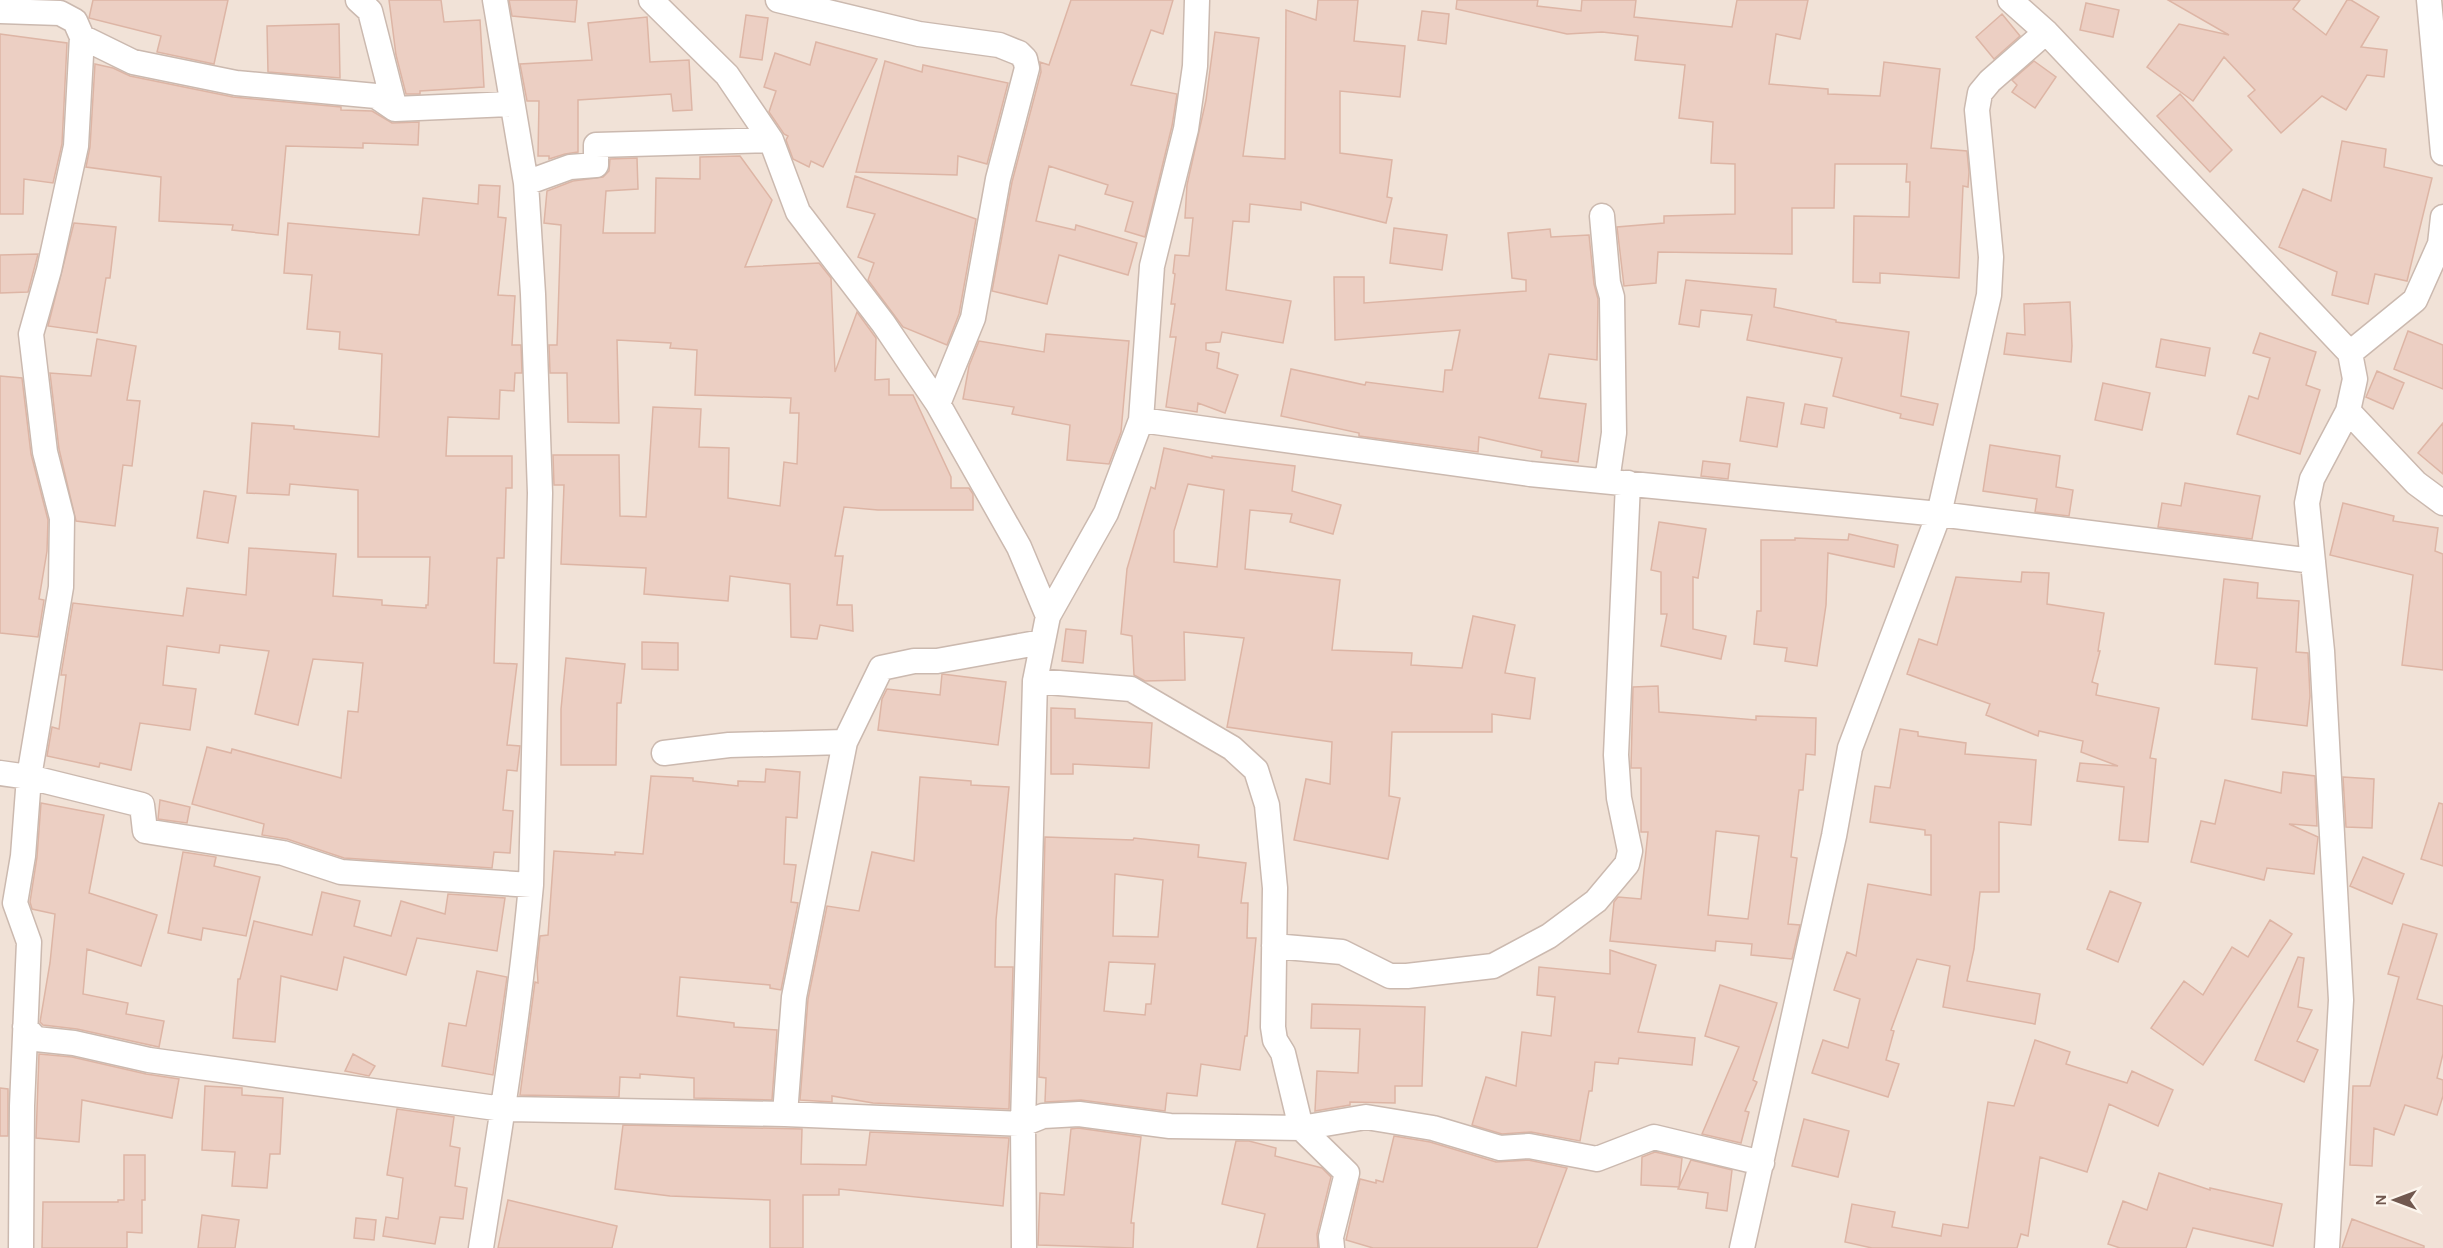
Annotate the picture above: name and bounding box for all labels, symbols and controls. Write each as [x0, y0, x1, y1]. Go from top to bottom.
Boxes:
north arrow [2365, 1170, 2425, 1230]
text: N [2371, 1194, 2390, 1206]

